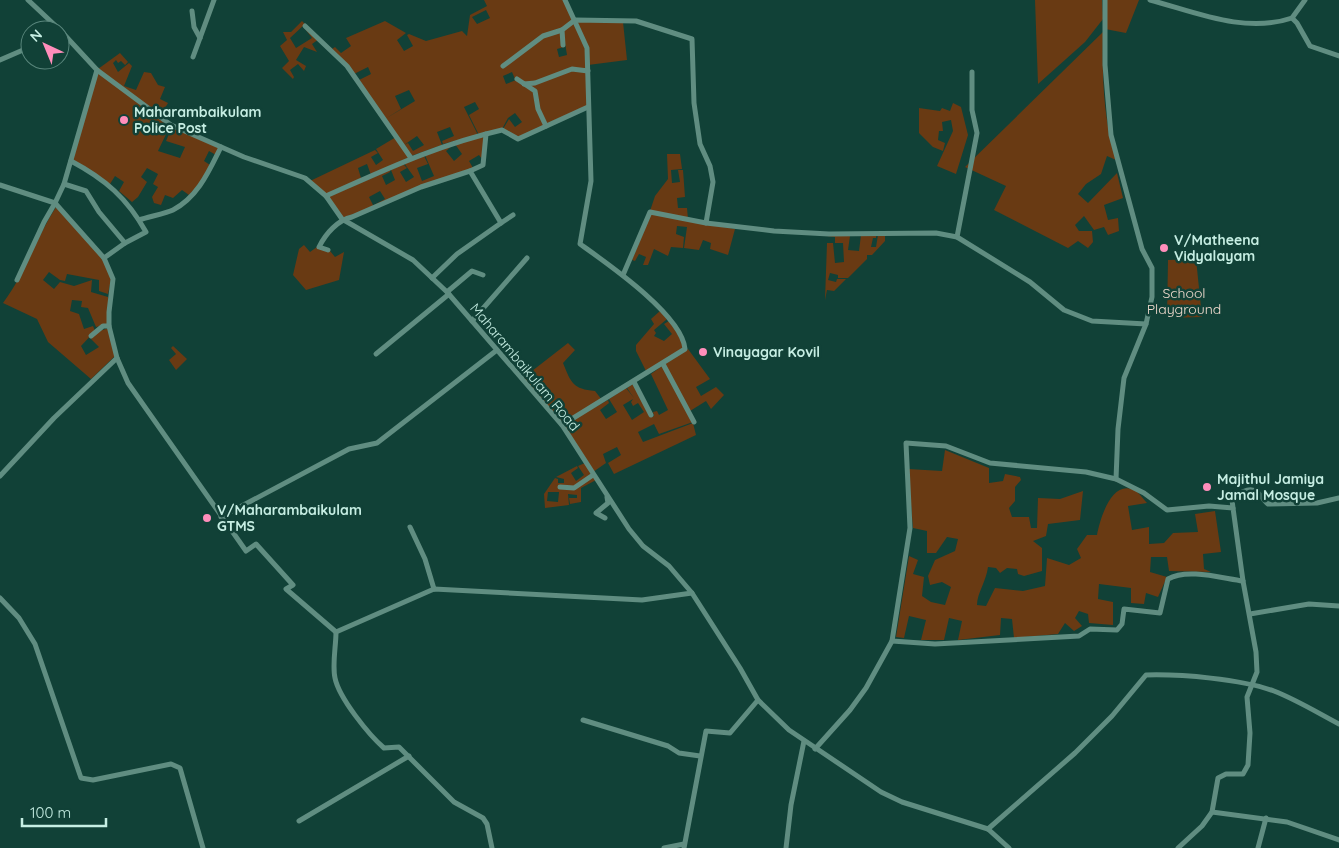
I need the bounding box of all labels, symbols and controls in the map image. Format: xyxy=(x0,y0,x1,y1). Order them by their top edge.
north arrow xyxy=(20,20,70,70)
text: N xyxy=(26,26,46,46)
place label: Maharambaikulam Police Post xyxy=(134,103,261,137)
marker: Maharambaikulam Police Post xyxy=(118,114,130,126)
place label: V/Matheena Vidyalayam xyxy=(1174,231,1259,265)
marker: V/Matheena Vidyalayam xyxy=(1158,242,1170,254)
park label: School Playground xyxy=(1147,284,1221,318)
street label: Maharambaikulam Road xyxy=(466,299,584,435)
place label: Vinayagar Kovil xyxy=(713,343,820,361)
marker: Vinayagar Kovil xyxy=(697,346,709,358)
place label: Majithul Jamiya Jamal Mosque xyxy=(1217,470,1324,504)
marker: Majithul Jamiya Jamal Mosque xyxy=(1201,481,1213,493)
place label: V/Maharambaikulam GTMS xyxy=(217,501,362,535)
marker: V/Maharambaikulam GTMS xyxy=(201,512,213,524)
scale bar xyxy=(22,796,106,828)
text: 100 m xyxy=(30,803,71,822)

